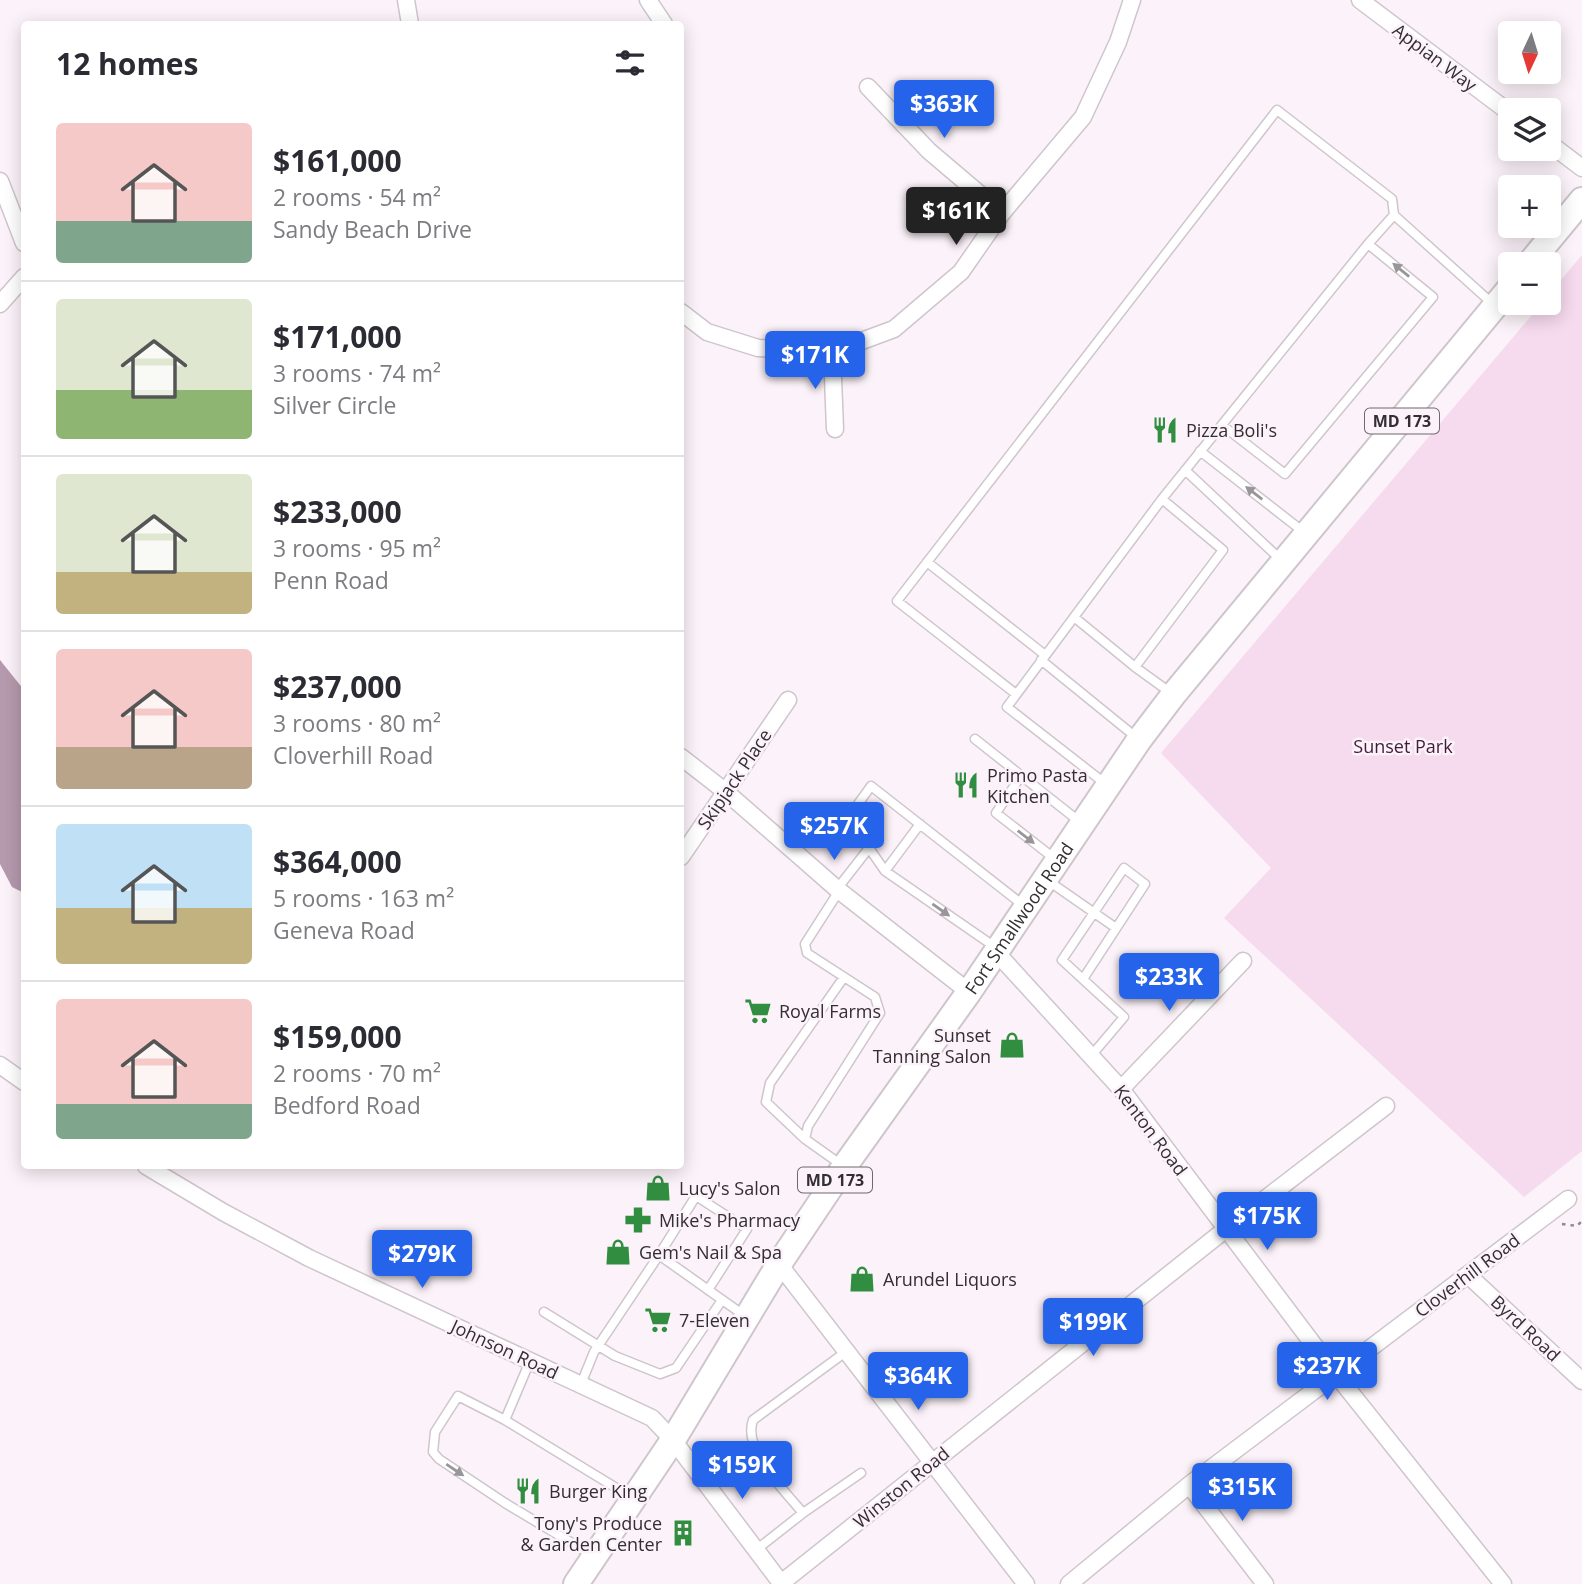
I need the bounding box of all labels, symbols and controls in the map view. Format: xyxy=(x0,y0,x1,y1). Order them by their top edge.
street label: Appian Way xyxy=(1388,18,1483,97)
north arrow xyxy=(1498,21,1561,84)
map controls xyxy=(1498,21,1561,315)
text: 12 homes xyxy=(56,43,199,84)
icon: filters xyxy=(611,44,649,82)
pin: $363K xyxy=(895,80,993,140)
text: $363K xyxy=(910,87,978,119)
button: layers xyxy=(1498,98,1561,161)
text: $161,000 xyxy=(273,140,402,181)
icon: home xyxy=(112,151,196,235)
button: + xyxy=(1498,175,1561,238)
text: 2 rooms · 54 m² xyxy=(273,181,441,213)
pin: $161K xyxy=(907,188,1005,247)
text: $161K xyxy=(922,194,990,226)
text: Sandy Beach Drive xyxy=(273,213,472,245)
button: − xyxy=(1498,252,1561,315)
one-way arrow xyxy=(1392,263,1410,278)
text: $171,000 xyxy=(273,316,402,357)
icon: home xyxy=(112,327,196,411)
pin: $171K xyxy=(766,332,864,391)
text: $171K xyxy=(781,338,849,370)
text: 3 rooms · 74 m² xyxy=(273,357,441,389)
text: Silver Circle xyxy=(273,389,396,421)
road number: MD 173 xyxy=(1365,408,1439,434)
restaurant icon: Pizza Boli's xyxy=(1150,415,1180,445)
place label: Pizza Boli's xyxy=(1186,418,1277,442)
one-way arrow xyxy=(1245,487,1263,501)
text: $233,000 xyxy=(273,491,402,532)
icon: home xyxy=(112,502,196,586)
text: 3 rooms · 95 m² xyxy=(273,532,441,564)
text: Penn Road xyxy=(273,564,389,596)
text: $237,000 xyxy=(273,666,402,707)
icon: home xyxy=(112,677,196,761)
text: 3 rooms · 80 m² xyxy=(273,707,441,739)
street label: Skipjack Place xyxy=(692,724,776,834)
park label: Sunset Park xyxy=(1353,734,1453,758)
text: Cloverhill Road xyxy=(273,739,433,771)
place label: Primo Pasta Kitchen xyxy=(987,763,1088,808)
restaurant icon: Primo Pasta Kitchen xyxy=(951,770,981,800)
pin: $257K xyxy=(785,802,883,862)
text: $257K xyxy=(800,809,868,841)
one-way arrow xyxy=(1017,829,1035,844)
street label: Fort Smallwood Road xyxy=(959,837,1079,999)
text: $364,000 xyxy=(273,841,402,882)
icon: home xyxy=(112,852,196,936)
text: 5 rooms · 163 m² xyxy=(273,882,454,914)
one-way arrow xyxy=(932,903,950,917)
text: Geneva Road xyxy=(273,914,415,946)
pin: $233K xyxy=(1120,954,1218,1013)
text: $233K xyxy=(1135,960,1203,992)
supermarket icon: Royal Farms xyxy=(743,996,773,1026)
place label: Royal Farms xyxy=(779,999,881,1023)
text: $159,000 xyxy=(273,1016,402,1057)
place label: Sunset Tanning Salon xyxy=(873,1023,991,1068)
icon: home xyxy=(112,1027,196,1111)
shop icon: Sunset Tanning Salon xyxy=(997,1030,1027,1060)
text: 2 rooms · 70 m² xyxy=(273,1057,441,1089)
street label: Kenton Road xyxy=(1109,1080,1193,1180)
text: Bedford Road xyxy=(273,1089,421,1121)
road number: MD 173 xyxy=(798,1168,872,1192)
shop icon: Lucy's Salon xyxy=(643,1173,673,1203)
place label: Lucy's Salon xyxy=(679,1176,781,1200)
pin: $175K xyxy=(1218,1192,1316,1252)
text: $175K xyxy=(1233,1199,1301,1231)
pharmacy icon: Mike's Pharmacy xyxy=(623,1205,653,1235)
place label: Mike's Pharmacy xyxy=(659,1208,801,1232)
street label: Cloverhill Road xyxy=(1410,1228,1524,1322)
pin: $279K xyxy=(373,1230,471,1290)
text: $279K xyxy=(388,1237,456,1269)
shop icon: Gem's Nail & Spa xyxy=(603,1237,633,1267)
place label: Gem's Nail & Spa xyxy=(639,1240,782,1264)
shop icon: Arundel Liquors xyxy=(847,1264,877,1294)
place label: Arundel Liquors xyxy=(883,1267,1017,1291)
street label: Byrd Road xyxy=(1486,1290,1566,1366)
pin: $199K xyxy=(1044,1298,1142,1358)
supermarket icon: 7-Eleven xyxy=(643,1305,673,1335)
text: $199K xyxy=(1059,1305,1127,1337)
place label: 7-Eleven xyxy=(679,1308,750,1332)
street label: Johnson Road xyxy=(446,1313,563,1384)
pin: $237K xyxy=(1278,1342,1376,1402)
text: $237K xyxy=(1293,1349,1361,1381)
pin: $364K xyxy=(869,1352,967,1412)
text: $364K xyxy=(884,1359,952,1391)
street label: Winston Road xyxy=(848,1441,954,1533)
pin: $159K xyxy=(693,1442,791,1501)
text: $159K xyxy=(708,1448,776,1480)
one-way arrow xyxy=(446,1464,465,1477)
pin: $315K xyxy=(1193,1464,1291,1523)
text: $315K xyxy=(1208,1470,1276,1502)
restaurant icon: Burger King xyxy=(513,1476,543,1506)
place label: Burger King xyxy=(549,1479,648,1503)
place label: Tony's Produce & Garden Center xyxy=(521,1511,663,1556)
building icon: Tony's Produce & Garden Center xyxy=(668,1518,698,1548)

